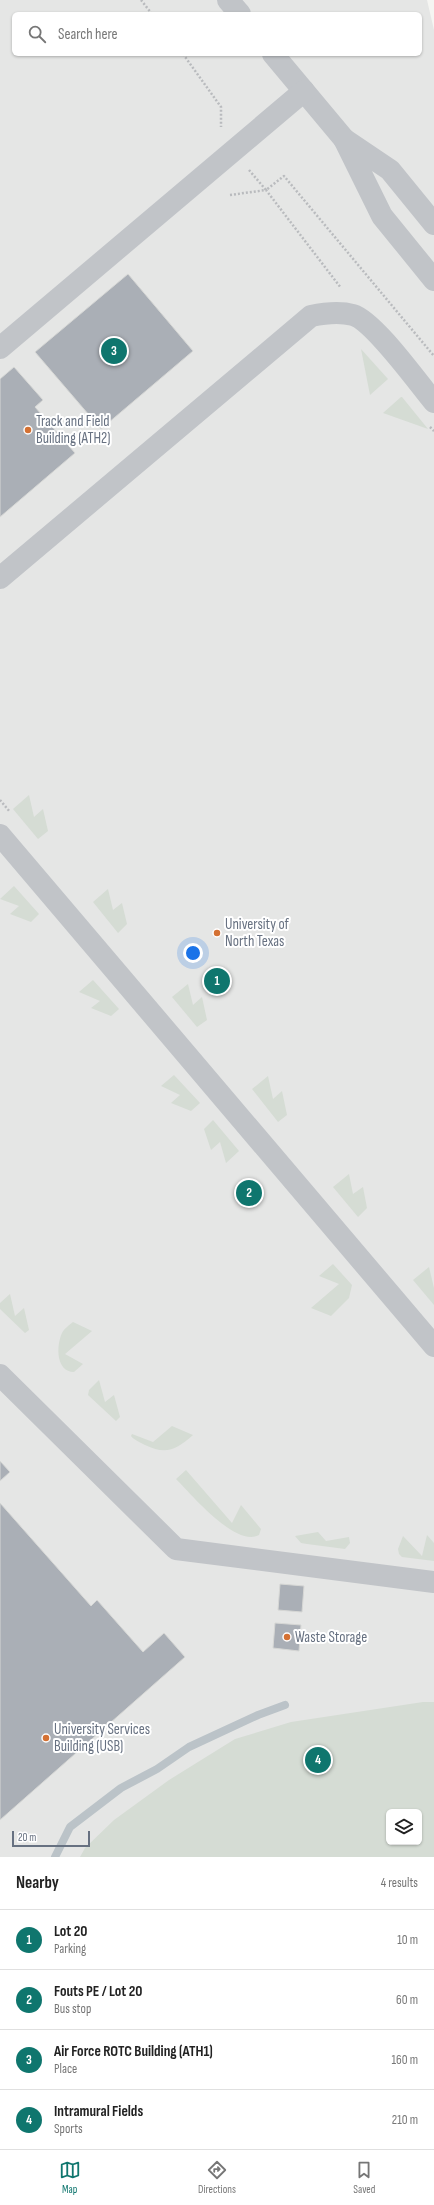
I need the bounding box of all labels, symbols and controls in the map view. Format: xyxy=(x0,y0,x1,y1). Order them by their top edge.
search box xyxy=(12,12,422,56)
icon: search xyxy=(26,23,48,45)
text: Search here xyxy=(58,25,118,44)
pin: 3 xyxy=(101,336,127,366)
place label: Track and Field Building (ATH2) xyxy=(36,412,111,448)
marker: Track and Field Building (ATH2) xyxy=(23,425,33,435)
place label: University of North Texas xyxy=(225,915,290,951)
marker: University of North Texas xyxy=(212,928,222,938)
your location xyxy=(183,943,203,963)
pin: 1 xyxy=(204,966,230,996)
pin: 2 xyxy=(236,1178,262,1208)
place label: Waste Storage xyxy=(295,1628,367,1647)
marker: Waste Storage xyxy=(282,1632,292,1642)
place label: University Services Building (USB) xyxy=(54,1720,150,1756)
marker: University Services Building (USB) xyxy=(41,1733,51,1743)
pin: 4 xyxy=(305,1745,331,1775)
map controls xyxy=(386,1809,422,1845)
button: layers xyxy=(386,1809,422,1845)
scale bar xyxy=(12,1829,90,1848)
text: 20 m xyxy=(18,1831,36,1844)
text: Nearby xyxy=(16,1873,59,1893)
text: 4 results xyxy=(381,1875,418,1891)
text: Lot 20 xyxy=(54,1922,87,1941)
text: 1 xyxy=(26,1932,32,1948)
text: 10 m xyxy=(397,1932,418,1948)
text: Parking xyxy=(54,1941,86,1957)
text: Fouts PE / Lot 20 xyxy=(54,1982,142,2001)
text: 2 xyxy=(26,1992,32,2008)
text: 60 m xyxy=(396,1992,418,2008)
text: Bus stop xyxy=(54,2001,91,2017)
text: Air Force ROTC Building (ATH1) xyxy=(54,2042,213,2061)
text: 3 xyxy=(26,2052,32,2068)
text: 160 m xyxy=(392,2052,418,2068)
text: Place xyxy=(54,2061,77,2077)
text: Intramural Fields xyxy=(54,2102,143,2121)
text: 4 xyxy=(26,2112,32,2128)
text: 210 m xyxy=(392,2112,418,2128)
text: Sports xyxy=(54,2121,83,2137)
tab: Map xyxy=(59,2159,81,2196)
tab: Directions xyxy=(198,2159,236,2196)
tab: Saved xyxy=(353,2159,375,2196)

